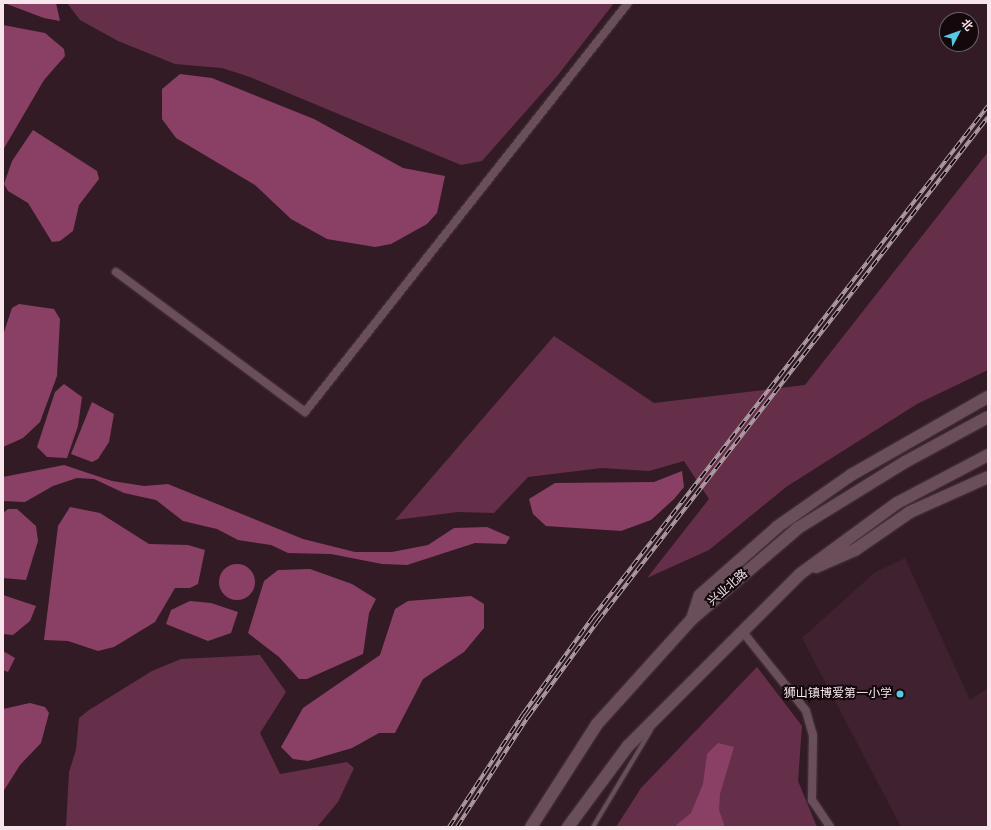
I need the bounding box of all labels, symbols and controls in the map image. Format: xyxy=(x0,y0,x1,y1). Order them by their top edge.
north arrow xyxy=(939,12,979,52)
text: 北 xyxy=(959,17,975,33)
street label: 兴业北路 xyxy=(705,567,751,609)
place label: 狮山镇博爱第一小学 xyxy=(784,687,892,701)
marker: 狮山镇博爱第一小学 xyxy=(895,689,905,699)

